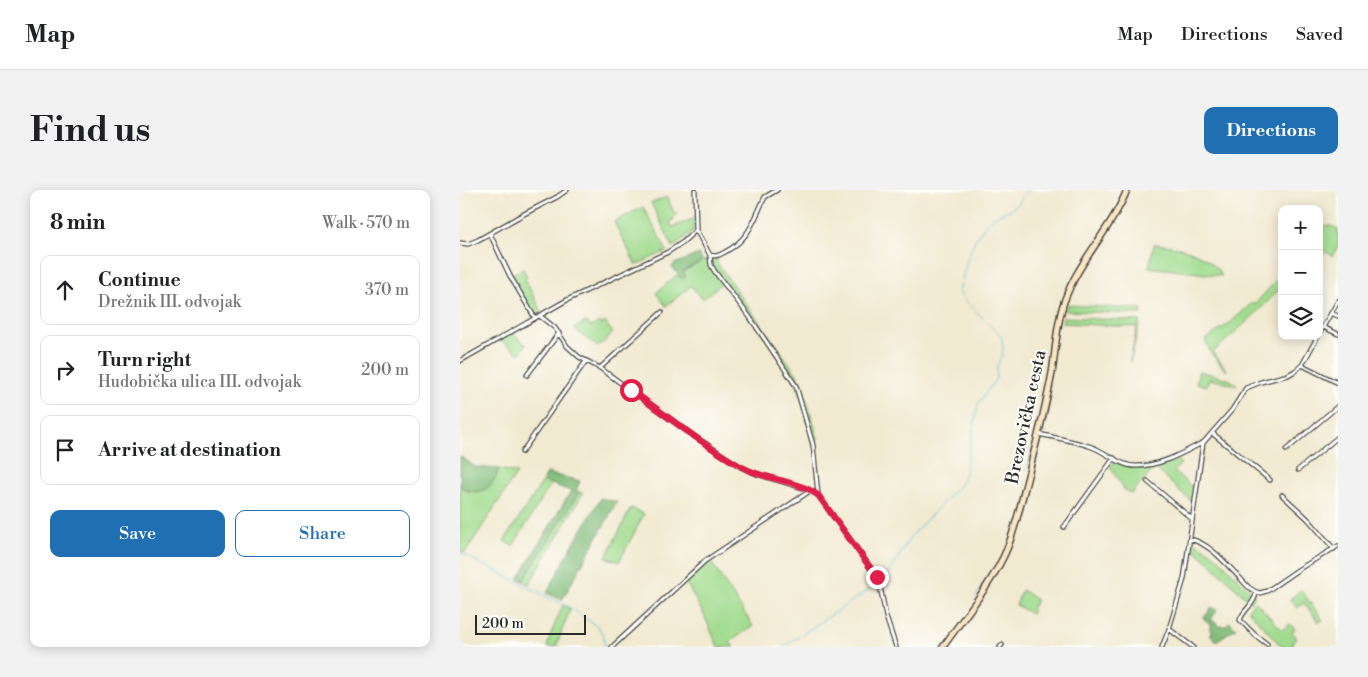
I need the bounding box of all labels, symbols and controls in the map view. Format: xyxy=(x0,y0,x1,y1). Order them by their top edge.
text: Map xyxy=(25,20,75,50)
text: Map xyxy=(1117,23,1153,46)
text: Directions xyxy=(1181,23,1268,46)
text: Saved xyxy=(1296,23,1343,46)
button: Directions xyxy=(1204,107,1338,154)
text: Find us xyxy=(30,109,150,152)
map controls xyxy=(1278,205,1323,340)
button: + xyxy=(1278,205,1323,250)
text: 8 min xyxy=(50,210,105,236)
text: Walk · 570 m xyxy=(322,213,410,233)
button: − xyxy=(1278,250,1323,295)
text: Continue xyxy=(98,268,181,292)
icon: ahead xyxy=(51,276,79,304)
text: 370 m xyxy=(365,280,409,300)
text: Drežnik III. odvojak xyxy=(98,292,241,312)
button: layers xyxy=(1278,295,1323,340)
street label: Brezovička cesta xyxy=(1000,347,1052,487)
text: Turn right xyxy=(98,348,191,372)
icon: right xyxy=(51,356,79,384)
text: 200 m xyxy=(361,360,409,380)
text: Hudobička ulica III. odvojak xyxy=(98,372,301,392)
route start xyxy=(620,379,643,402)
icon: arrive xyxy=(51,436,79,464)
text: Arrive at destination xyxy=(98,438,281,462)
button: Save xyxy=(50,510,225,557)
button: Share xyxy=(235,510,410,557)
route end xyxy=(866,566,889,589)
scale bar xyxy=(475,612,586,635)
text: 200 m xyxy=(482,615,524,633)

